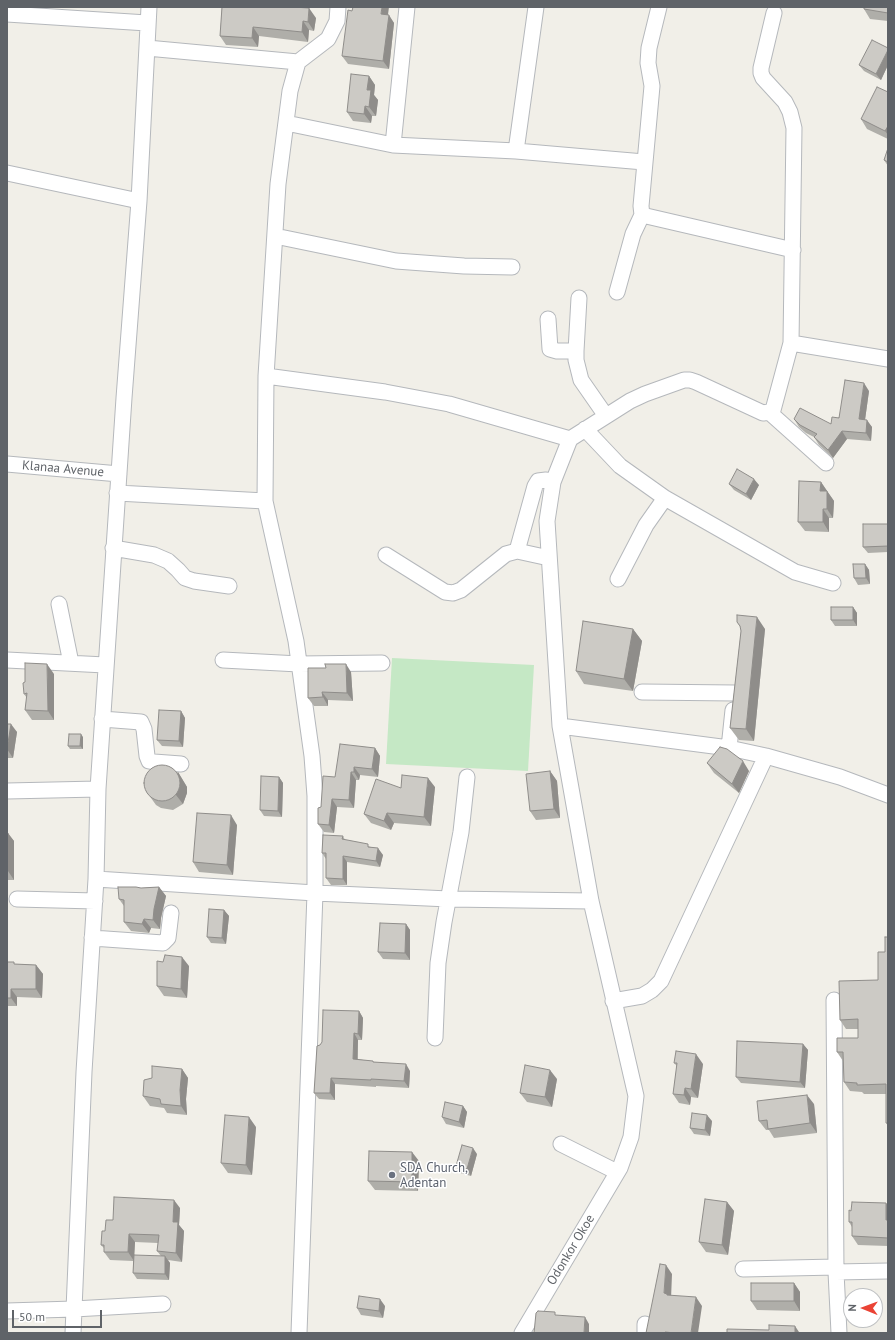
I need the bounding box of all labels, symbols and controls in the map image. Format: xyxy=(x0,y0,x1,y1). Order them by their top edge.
street label: Klanaa Avenue xyxy=(21,458,105,480)
place label: SDA Church, Adentan xyxy=(400,1160,468,1191)
marker: SDA Church, Adentan xyxy=(387,1170,397,1180)
street label: Odonkor Okoe xyxy=(544,1212,598,1288)
north arrow xyxy=(843,1288,883,1328)
scale bar xyxy=(14,1302,104,1328)
text: N xyxy=(845,1304,859,1312)
text: 50 m xyxy=(19,1309,45,1324)

